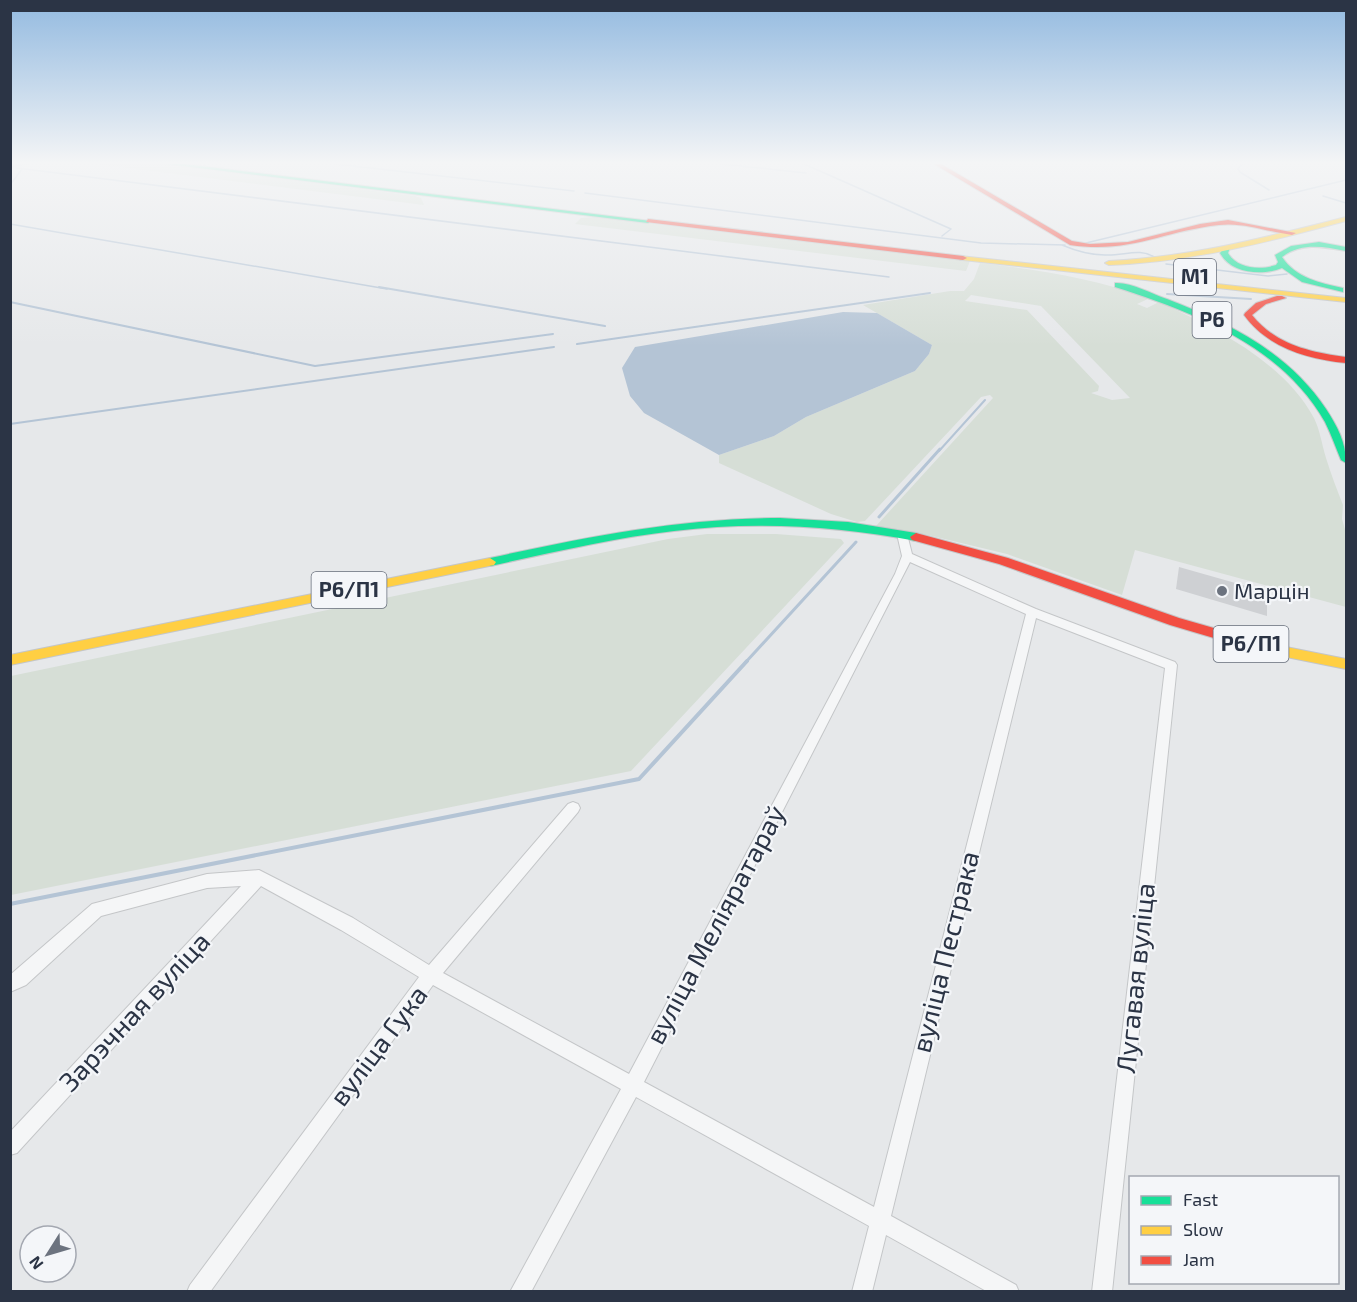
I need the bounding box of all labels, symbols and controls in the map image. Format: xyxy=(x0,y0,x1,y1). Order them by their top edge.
road number: М1 xyxy=(1174,259,1216,295)
road number: Р6 xyxy=(1192,302,1232,338)
road number: Р6/П1 xyxy=(312,572,386,608)
place label: Марцін xyxy=(1234,577,1310,603)
marker: Марцін xyxy=(1215,584,1229,598)
road number: Р6/П1 xyxy=(1214,626,1288,662)
street label: вуліца Меліяратараў xyxy=(638,799,792,1049)
street label: вуліца Пестрака xyxy=(904,848,986,1056)
street label: Лугавая вуліца xyxy=(1108,881,1161,1075)
street label: Зарэчная вуліца xyxy=(52,924,216,1098)
street label: вуліца Гука xyxy=(322,978,434,1112)
legend xyxy=(1129,1176,1339,1284)
text: Fast xyxy=(1183,1188,1218,1210)
text: Slow xyxy=(1183,1218,1224,1240)
north arrow xyxy=(18,1224,78,1284)
text: Jam xyxy=(1183,1248,1215,1270)
text: N xyxy=(25,1253,47,1274)

